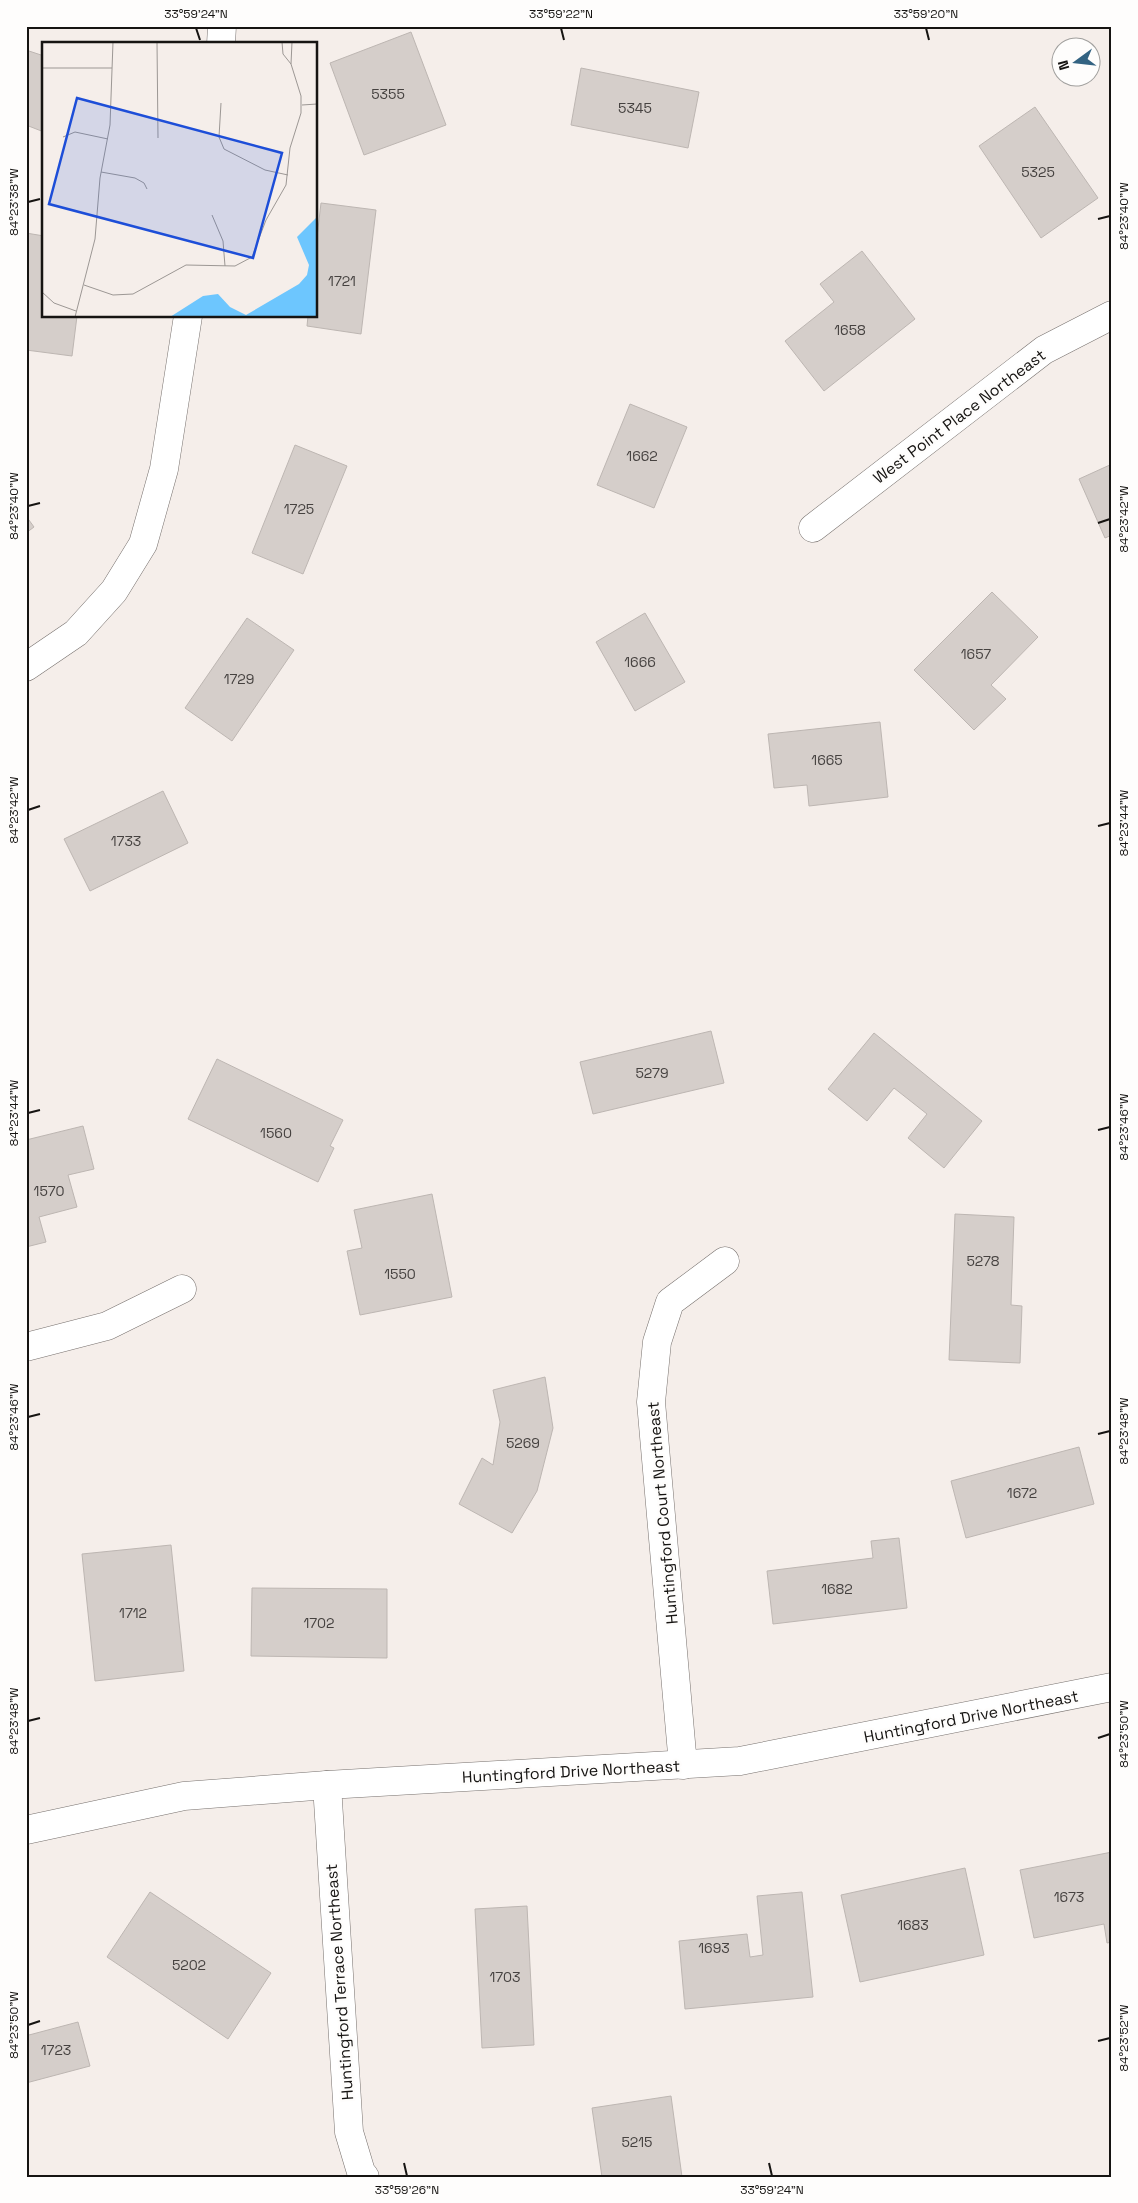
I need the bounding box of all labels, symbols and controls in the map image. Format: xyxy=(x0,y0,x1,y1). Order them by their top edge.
text: 33°59'24"N xyxy=(164,6,228,22)
text: 33°59'22"N xyxy=(529,6,593,22)
text: 33°59'20"N xyxy=(894,6,958,22)
north arrow xyxy=(1050,38,1100,88)
inset map xyxy=(42,42,318,318)
text: N xyxy=(1054,58,1073,72)
house number: 5355 xyxy=(371,85,405,103)
house number: 5345 xyxy=(618,99,652,117)
house number: 5325 xyxy=(1021,163,1055,181)
text: 84°23'38"W xyxy=(6,168,22,236)
text: 84°23'40"W xyxy=(1116,182,1132,250)
house number: 1721 xyxy=(328,272,356,290)
house number: 1658 xyxy=(834,321,866,339)
street label: West Point Place Northeast xyxy=(869,345,1050,488)
house number: 1662 xyxy=(626,447,658,465)
text: 84°23'40"W xyxy=(6,472,22,540)
text: 84°23'42"W xyxy=(1116,485,1132,552)
house number: 1725 xyxy=(284,500,314,518)
house number: 1657 xyxy=(961,645,991,663)
house number: 1666 xyxy=(624,653,656,671)
house number: 1729 xyxy=(224,670,254,688)
house number: 1665 xyxy=(811,751,843,769)
text: 84°23'42"W xyxy=(6,776,22,843)
text: 84°23'44"W xyxy=(1116,789,1132,856)
house number: 1733 xyxy=(111,832,141,850)
house number: 5279 xyxy=(635,1064,669,1082)
text: 84°23'44"W xyxy=(6,1079,22,1146)
text: 84°23'46"W xyxy=(1116,1093,1132,1160)
house number: 1560 xyxy=(260,1124,292,1142)
house number: 1570 xyxy=(34,1182,64,1200)
house number: 5278 xyxy=(966,1252,1000,1270)
house number: 1550 xyxy=(384,1265,416,1283)
text: 84°23'46"W xyxy=(6,1383,22,1450)
text: 84°23'48"W xyxy=(1116,1397,1132,1465)
street label: Huntingford Court Northeast xyxy=(642,1401,683,1625)
house number: 5269 xyxy=(506,1434,540,1452)
house number: 1672 xyxy=(1007,1484,1037,1502)
house number: 1682 xyxy=(821,1580,853,1598)
house number: 1712 xyxy=(119,1604,147,1622)
house number: 1702 xyxy=(303,1614,335,1632)
street label: Huntingford Drive Northeast xyxy=(862,1685,1080,1748)
text: 84°23'48"W xyxy=(6,1687,22,1755)
text: 84°23'50"W xyxy=(1116,1700,1132,1768)
street label: Huntingford Drive Northeast xyxy=(461,1755,681,1788)
street label: Huntingford Terrace Northeast xyxy=(321,1863,358,2101)
house number: 1673 xyxy=(1054,1888,1084,1906)
house number: 1683 xyxy=(897,1916,929,1934)
house number: 1693 xyxy=(698,1939,730,1957)
house number: 5202 xyxy=(172,1956,206,1974)
house number: 1703 xyxy=(489,1968,521,1986)
text: 84°23'50"W xyxy=(6,1991,22,2059)
text: 84°23'52"W xyxy=(1116,2004,1132,2071)
house number: 1723 xyxy=(41,2041,71,2059)
house number: 5215 xyxy=(622,2133,652,2151)
text: 33°59'26"N xyxy=(375,2182,439,2198)
text: 33°59'24"N xyxy=(740,2182,804,2198)

